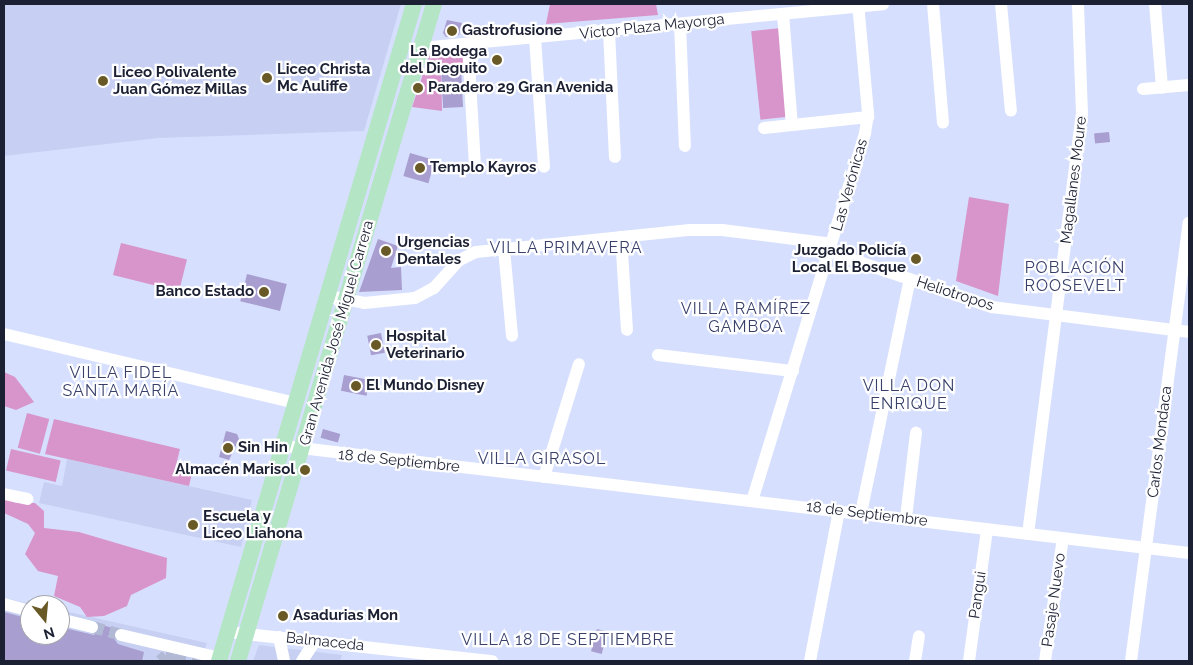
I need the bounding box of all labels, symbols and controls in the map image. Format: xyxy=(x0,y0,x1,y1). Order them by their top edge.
street label: Víctor Plaza Mayorga xyxy=(579,10,725,44)
place label: Gastrofusione xyxy=(462,22,563,40)
marker: Gastrofusione xyxy=(446,25,458,37)
place label: La Bodega del Dieguito xyxy=(399,42,487,77)
marker: La Bodega del Dieguito xyxy=(491,54,503,66)
place label: Liceo Christa Mc Auliffe xyxy=(277,60,370,95)
place label: Liceo Polivalente Juan Gómez Millas xyxy=(113,63,247,98)
marker: Liceo Christa Mc Auliffe xyxy=(261,72,273,84)
marker: Liceo Polivalente Juan Gómez Millas xyxy=(97,75,109,87)
place label: Paradero 29 Gran Avenida xyxy=(428,79,614,97)
marker: Paradero 29 Gran Avenida xyxy=(412,82,424,94)
street label: Magallanes Moure xyxy=(1057,115,1091,245)
street label: Las Verónicas xyxy=(828,137,872,233)
place label: Templo Kayros xyxy=(430,159,536,177)
marker: Templo Kayros xyxy=(414,162,426,174)
street label: Gran Avenida José Miguel Carrera xyxy=(296,218,378,448)
place label: Urgencias Dentales xyxy=(397,233,470,268)
district label: VILLA PRIMAVERA xyxy=(487,238,645,258)
place label: Juzgado Policía Local El Bosque xyxy=(791,241,906,276)
marker: Urgencias Dentales xyxy=(379,244,393,258)
marker: Juzgado Policía Local El Bosque xyxy=(910,253,922,265)
district label: POBLACIÓN ROOSEVELT xyxy=(1023,258,1127,296)
street label: Heliotropos xyxy=(914,273,996,315)
place label: Banco Estado xyxy=(156,283,254,301)
marker: Banco Estado xyxy=(258,286,270,298)
district label: VILLA RAMÍREZ GAMBOA xyxy=(679,299,813,337)
place label: Hospital Veterinario xyxy=(386,327,465,362)
marker: Hospital Veterinario xyxy=(370,339,382,351)
district label: VILLA FIDEL SANTA MARÍA xyxy=(61,363,181,401)
district label: VILLA DON ENRIQUE xyxy=(861,376,957,414)
place label: El Mundo Disney xyxy=(366,377,485,395)
marker: El Mundo Disney xyxy=(350,380,362,392)
street label: Carlos Mondaca xyxy=(1144,385,1176,499)
place label: Sin Hin xyxy=(238,439,288,457)
marker: Sin Hin xyxy=(222,442,234,454)
street label: 18 de Septiembre xyxy=(337,446,461,476)
district label: VILLA GIRASOL xyxy=(476,449,608,469)
place label: Almacén Marisol xyxy=(175,461,295,479)
marker: Almacén Marisol xyxy=(299,464,311,476)
street label: 18 de Septiembre xyxy=(805,498,929,530)
place label: Escuela y Liceo Liahona xyxy=(203,507,303,542)
marker: Escuela y Liceo Liahona xyxy=(187,519,199,531)
street label: Pasaje Nuevo xyxy=(1039,552,1069,648)
street label: Pangui xyxy=(966,570,990,620)
north arrow xyxy=(20,595,70,645)
place label: Asadurias Mon xyxy=(293,607,398,625)
marker: Asadurias Mon xyxy=(277,610,289,622)
text: N xyxy=(42,624,57,643)
street label: Balmaceda xyxy=(285,629,365,655)
district label: VILLA 18 DE SEPTIEMBRE xyxy=(458,630,678,650)

